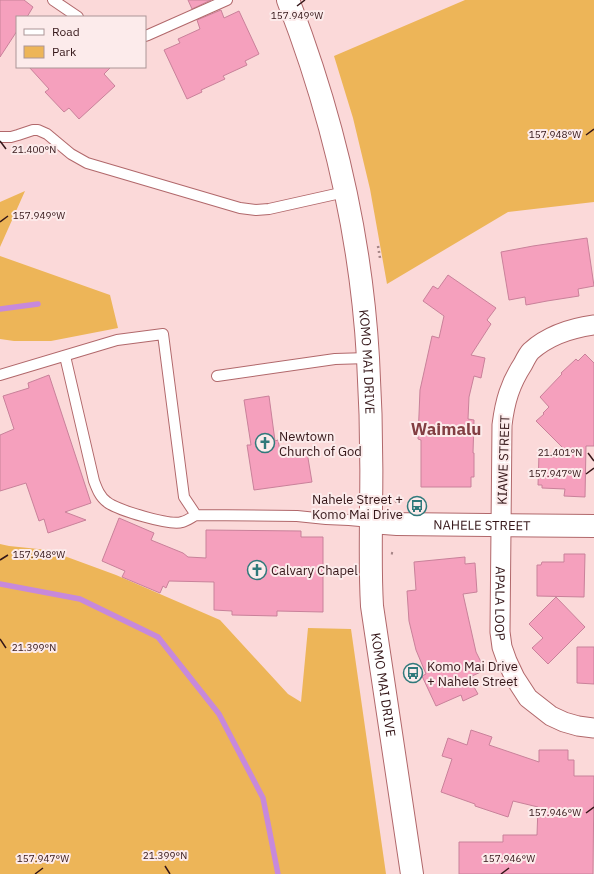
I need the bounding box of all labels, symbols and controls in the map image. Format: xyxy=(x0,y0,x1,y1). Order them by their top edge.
text: 157.949°W xyxy=(271,9,323,22)
legend xyxy=(16,16,146,68)
text: Road xyxy=(52,24,80,39)
text: Park xyxy=(52,44,77,59)
text: 157.948°W xyxy=(529,128,581,141)
text: 21.400°N xyxy=(12,143,56,156)
text: 157.949°W xyxy=(13,209,65,222)
street label: KOMO MAI DRIVE xyxy=(355,309,379,415)
street label: KIAWE STREET xyxy=(493,414,514,505)
district label: Waimalu xyxy=(411,418,481,440)
place label: Newtown Church of God xyxy=(279,428,362,460)
church icon: Newtown Church of God xyxy=(254,432,276,454)
text: 21.401°N xyxy=(538,446,582,459)
text: 157.947°W xyxy=(529,467,581,480)
place label: Nahele Street + Komo Mai Drive xyxy=(312,491,403,523)
bus stop icon: Nahele Street + Komo Mai Drive xyxy=(406,495,428,517)
street label: NAHELE STREET xyxy=(433,516,531,534)
text: 157.948°W xyxy=(13,548,65,561)
church icon: Calvary Chapel xyxy=(246,559,268,581)
place label: Calvary Chapel xyxy=(271,562,358,579)
street label: APALA LOOP xyxy=(491,566,509,642)
street label: KOMO MAI DRIVE xyxy=(367,632,399,738)
text: 21.399°N xyxy=(12,641,56,654)
place label: Komo Mai Drive + Nahele Street xyxy=(427,658,518,690)
bus stop icon: Komo Mai Drive + Nahele Street xyxy=(402,662,424,684)
text: 157.946°W xyxy=(529,806,581,819)
text: 21.399°N xyxy=(143,849,187,862)
text: 157.947°W xyxy=(17,852,69,865)
text: 157.946°W xyxy=(483,852,535,865)

